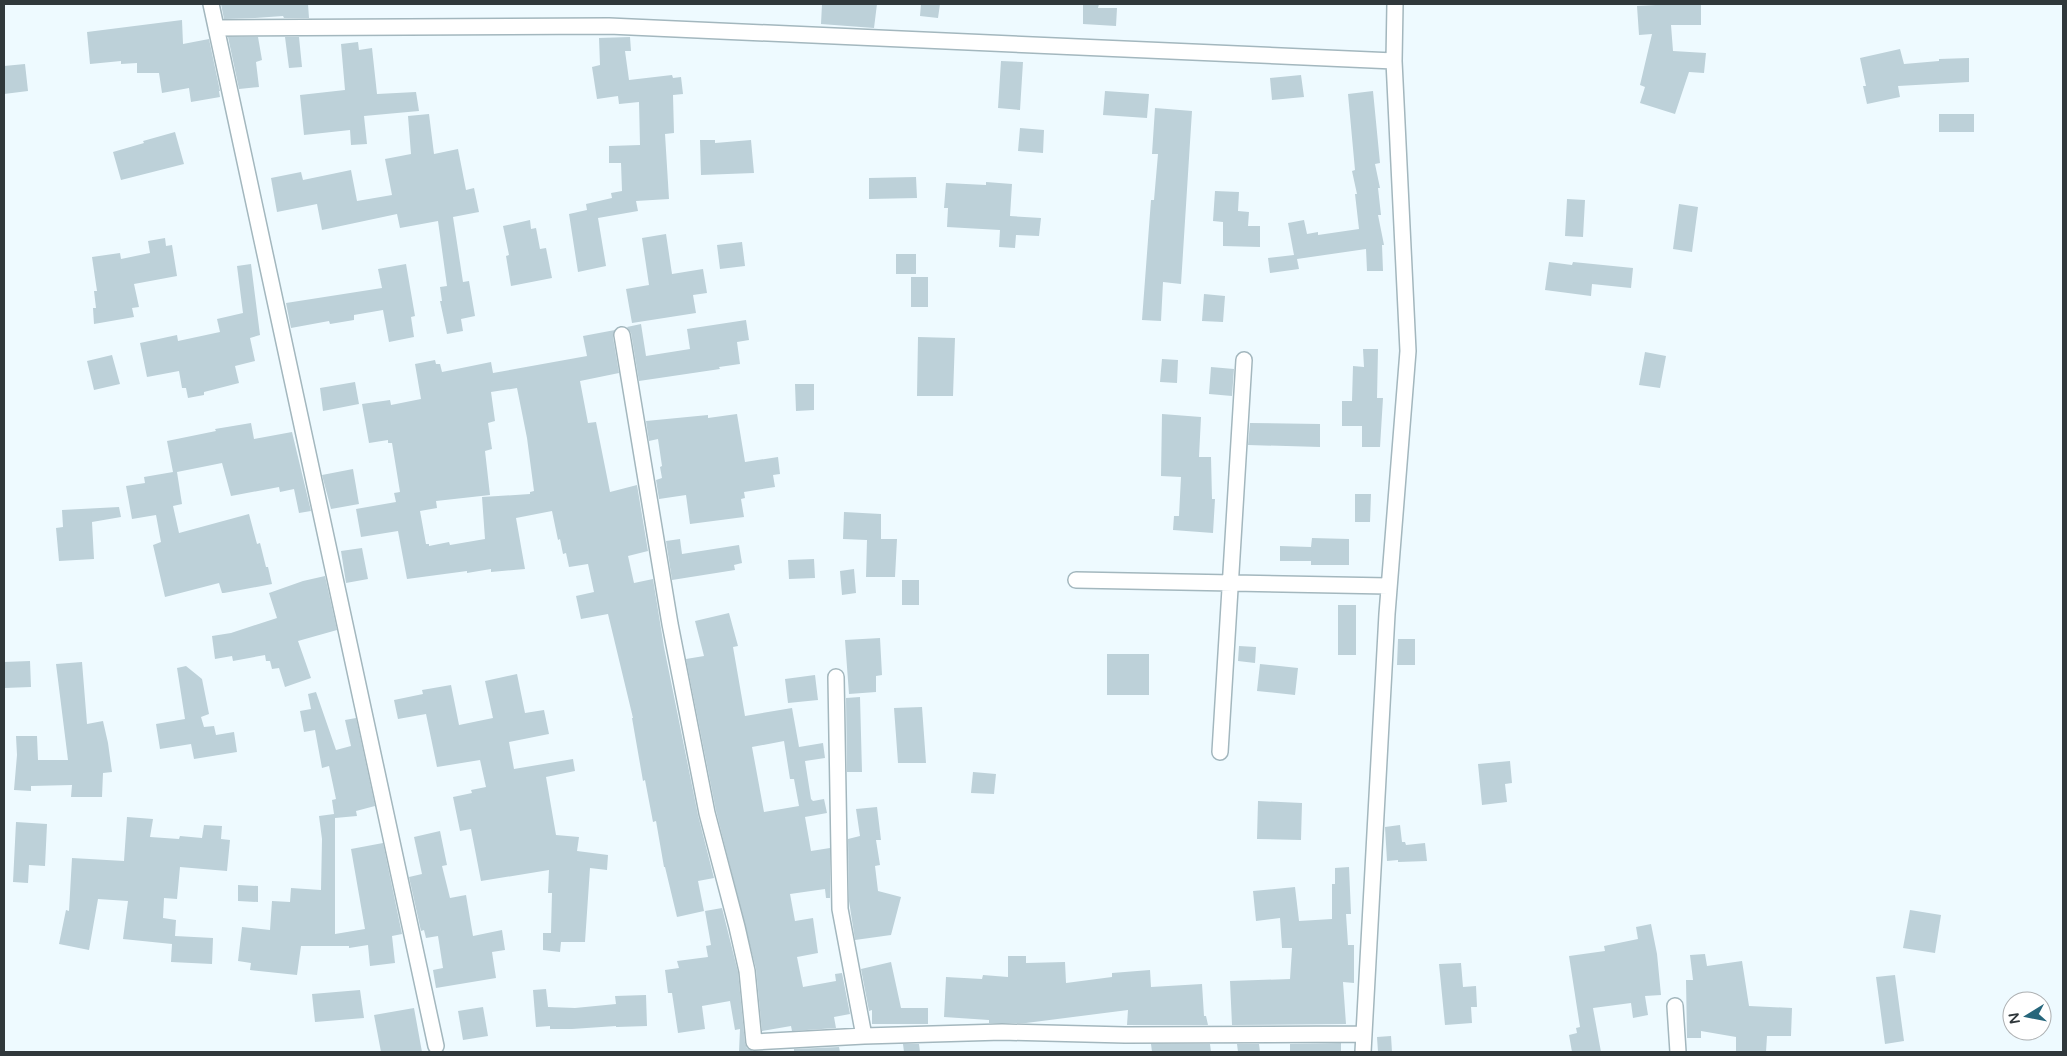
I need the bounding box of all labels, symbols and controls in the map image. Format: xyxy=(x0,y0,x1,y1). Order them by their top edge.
north arrow xyxy=(2002,991,2052,1041)
text: N xyxy=(2005,1011,2024,1025)

